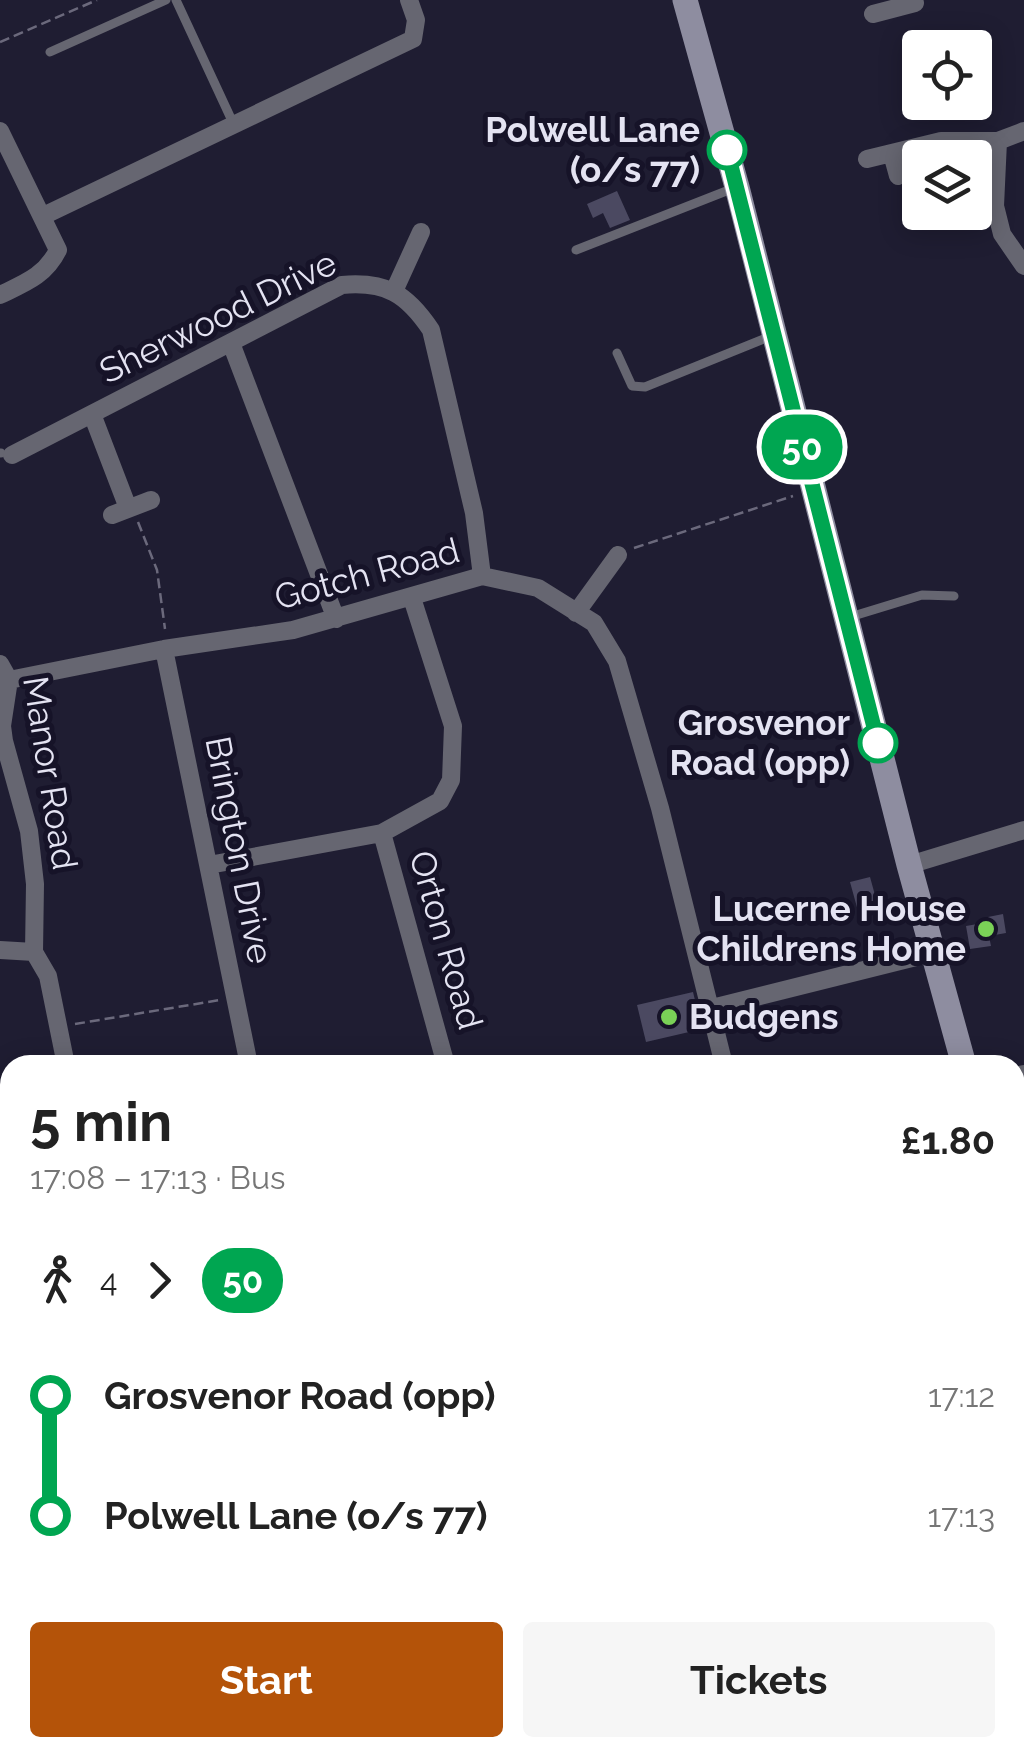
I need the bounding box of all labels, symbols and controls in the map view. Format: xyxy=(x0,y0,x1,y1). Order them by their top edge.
map controls xyxy=(902,30,992,230)
button: locate xyxy=(902,30,992,120)
place label: Polwell Lane (o/s 77) xyxy=(485,109,700,190)
marker: Polwell Lane (o/s 77) xyxy=(708,131,746,169)
button: layers xyxy=(902,140,992,230)
street label: Sherwood Drive xyxy=(93,242,343,392)
line badge: 50 xyxy=(757,414,847,480)
text: 50 xyxy=(782,427,822,468)
street label: Gotch Road xyxy=(270,529,464,618)
street label: Manor Road xyxy=(15,673,86,873)
place label: Grosvenor Road (opp) xyxy=(669,702,850,783)
marker: Grosvenor Road (opp) xyxy=(859,724,897,762)
street label: Brington Drive xyxy=(197,733,282,967)
street label: Orton Road xyxy=(401,846,492,1034)
place label: Lucerne House Childrens Home xyxy=(697,888,966,969)
marker: Lucerne House Childrens Home xyxy=(975,918,997,940)
place label: Budgens xyxy=(689,996,839,1037)
marker: Budgens xyxy=(658,1006,680,1028)
text: 5 min xyxy=(30,1089,172,1154)
text: £1.80 xyxy=(901,1118,995,1163)
text: 17:08 – 17:13 · Bus xyxy=(30,1159,285,1196)
icon: walk xyxy=(30,1253,85,1308)
icon: forward xyxy=(132,1253,187,1308)
text: 50 xyxy=(222,1260,263,1301)
text: 4 xyxy=(100,1262,117,1299)
text: Grosvenor Road (opp) xyxy=(104,1373,495,1418)
text: 17:12 xyxy=(928,1377,995,1414)
text: Polwell Lane (o/s 77) xyxy=(104,1493,487,1538)
text: 17:13 xyxy=(928,1497,995,1534)
button: Start xyxy=(30,1622,503,1737)
button: Tickets xyxy=(523,1622,995,1737)

